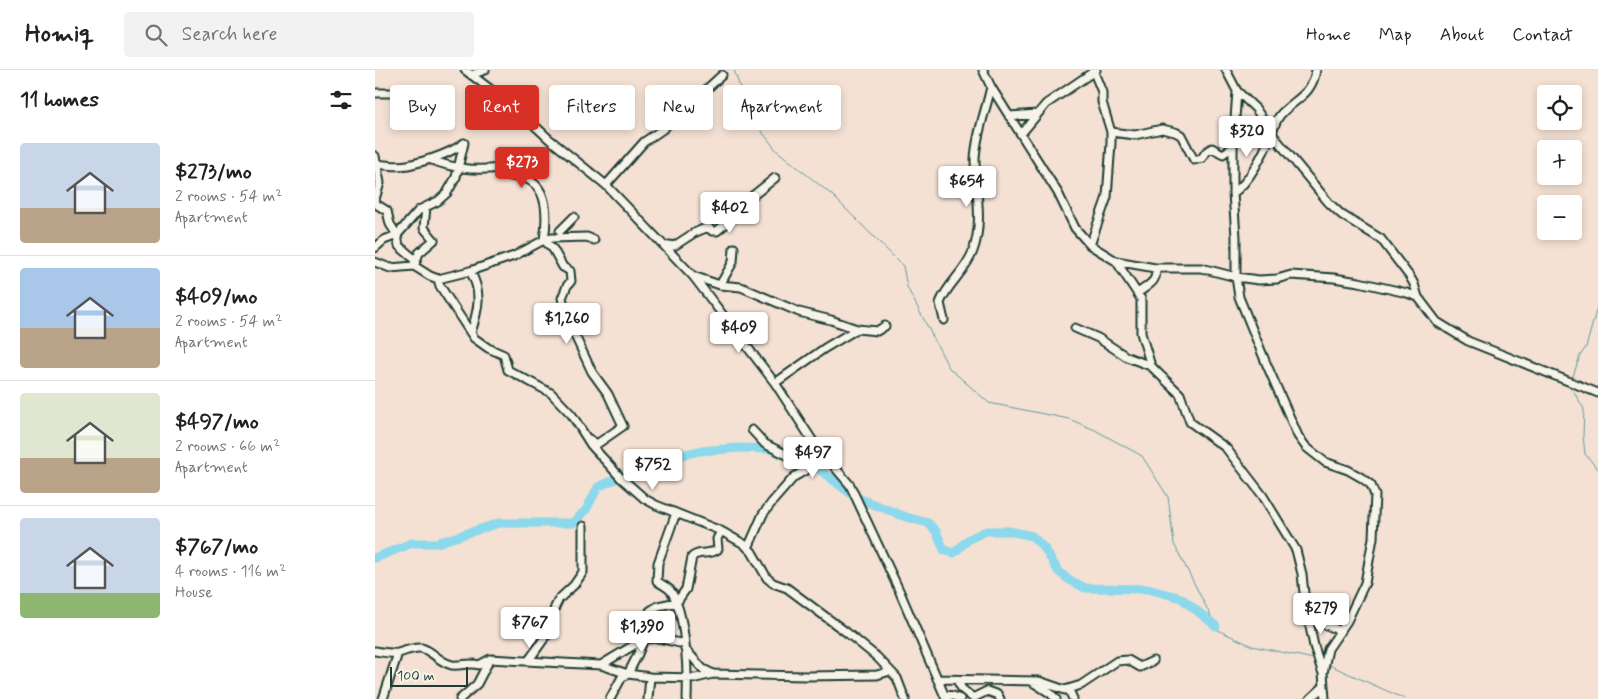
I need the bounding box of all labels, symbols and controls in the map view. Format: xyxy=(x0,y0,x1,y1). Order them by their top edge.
search box xyxy=(124,12,474,57)
text: Homiq xyxy=(25,19,94,50)
icon: search xyxy=(142,21,170,49)
text: Search here xyxy=(182,22,277,47)
text: Home xyxy=(1306,23,1351,47)
text: Map xyxy=(1379,23,1412,47)
text: About xyxy=(1440,23,1484,47)
text: Contact xyxy=(1512,23,1573,47)
chip: Buy xyxy=(390,85,455,130)
chip: Rent xyxy=(465,85,539,130)
chip: Filters xyxy=(549,85,635,130)
chip: New xyxy=(645,85,713,130)
chip: Apartment xyxy=(723,85,841,130)
map controls xyxy=(1537,85,1582,240)
button: locate xyxy=(1537,85,1582,130)
text: 11 homes xyxy=(20,86,99,114)
icon: filters xyxy=(327,86,355,114)
pin: $320 xyxy=(1217,116,1277,158)
text: $320 xyxy=(1230,121,1264,142)
button: + xyxy=(1537,140,1582,185)
pin: $273 xyxy=(492,146,552,189)
text: $273 xyxy=(506,152,538,173)
text: $273/mo xyxy=(175,158,252,186)
icon: home xyxy=(60,163,120,223)
pin: $654 xyxy=(937,166,997,208)
text: $654 xyxy=(949,171,985,192)
text: 2 rooms · 54 m² xyxy=(175,186,282,207)
pin: $402 xyxy=(700,191,760,234)
button: − xyxy=(1537,195,1582,240)
text: $402 xyxy=(711,197,749,218)
text: Apartment xyxy=(175,207,248,228)
text: $409/mo xyxy=(175,283,258,311)
icon: home xyxy=(60,288,120,348)
pin: $1,260 xyxy=(526,302,608,345)
text: $1,260 xyxy=(545,308,589,329)
text: 2 rooms · 54 m² xyxy=(175,311,282,332)
pin: $409 xyxy=(709,312,769,354)
text: $409 xyxy=(721,317,757,338)
text: Apartment xyxy=(175,332,248,353)
text: $497/mo xyxy=(175,408,259,436)
icon: home xyxy=(60,413,120,473)
text: 2 rooms · 66 m² xyxy=(175,436,280,457)
pin: $497 xyxy=(783,436,843,479)
text: $497 xyxy=(794,442,832,463)
pin: $752 xyxy=(623,448,683,491)
text: $752 xyxy=(634,454,672,475)
text: Apartment xyxy=(175,457,248,478)
text: $767/mo xyxy=(175,533,258,561)
icon: home xyxy=(60,538,120,598)
text: 4 rooms · 116 m² xyxy=(175,561,286,582)
text: House xyxy=(175,582,213,603)
pin: $279 xyxy=(1291,592,1351,635)
text: $279 xyxy=(1304,598,1338,619)
pin: $767 xyxy=(500,606,560,649)
pin: $1,390 xyxy=(601,610,683,653)
text: $767 xyxy=(512,612,548,633)
text: $1,390 xyxy=(620,616,664,637)
scale bar xyxy=(390,664,467,687)
text: 100 m xyxy=(397,667,435,685)

